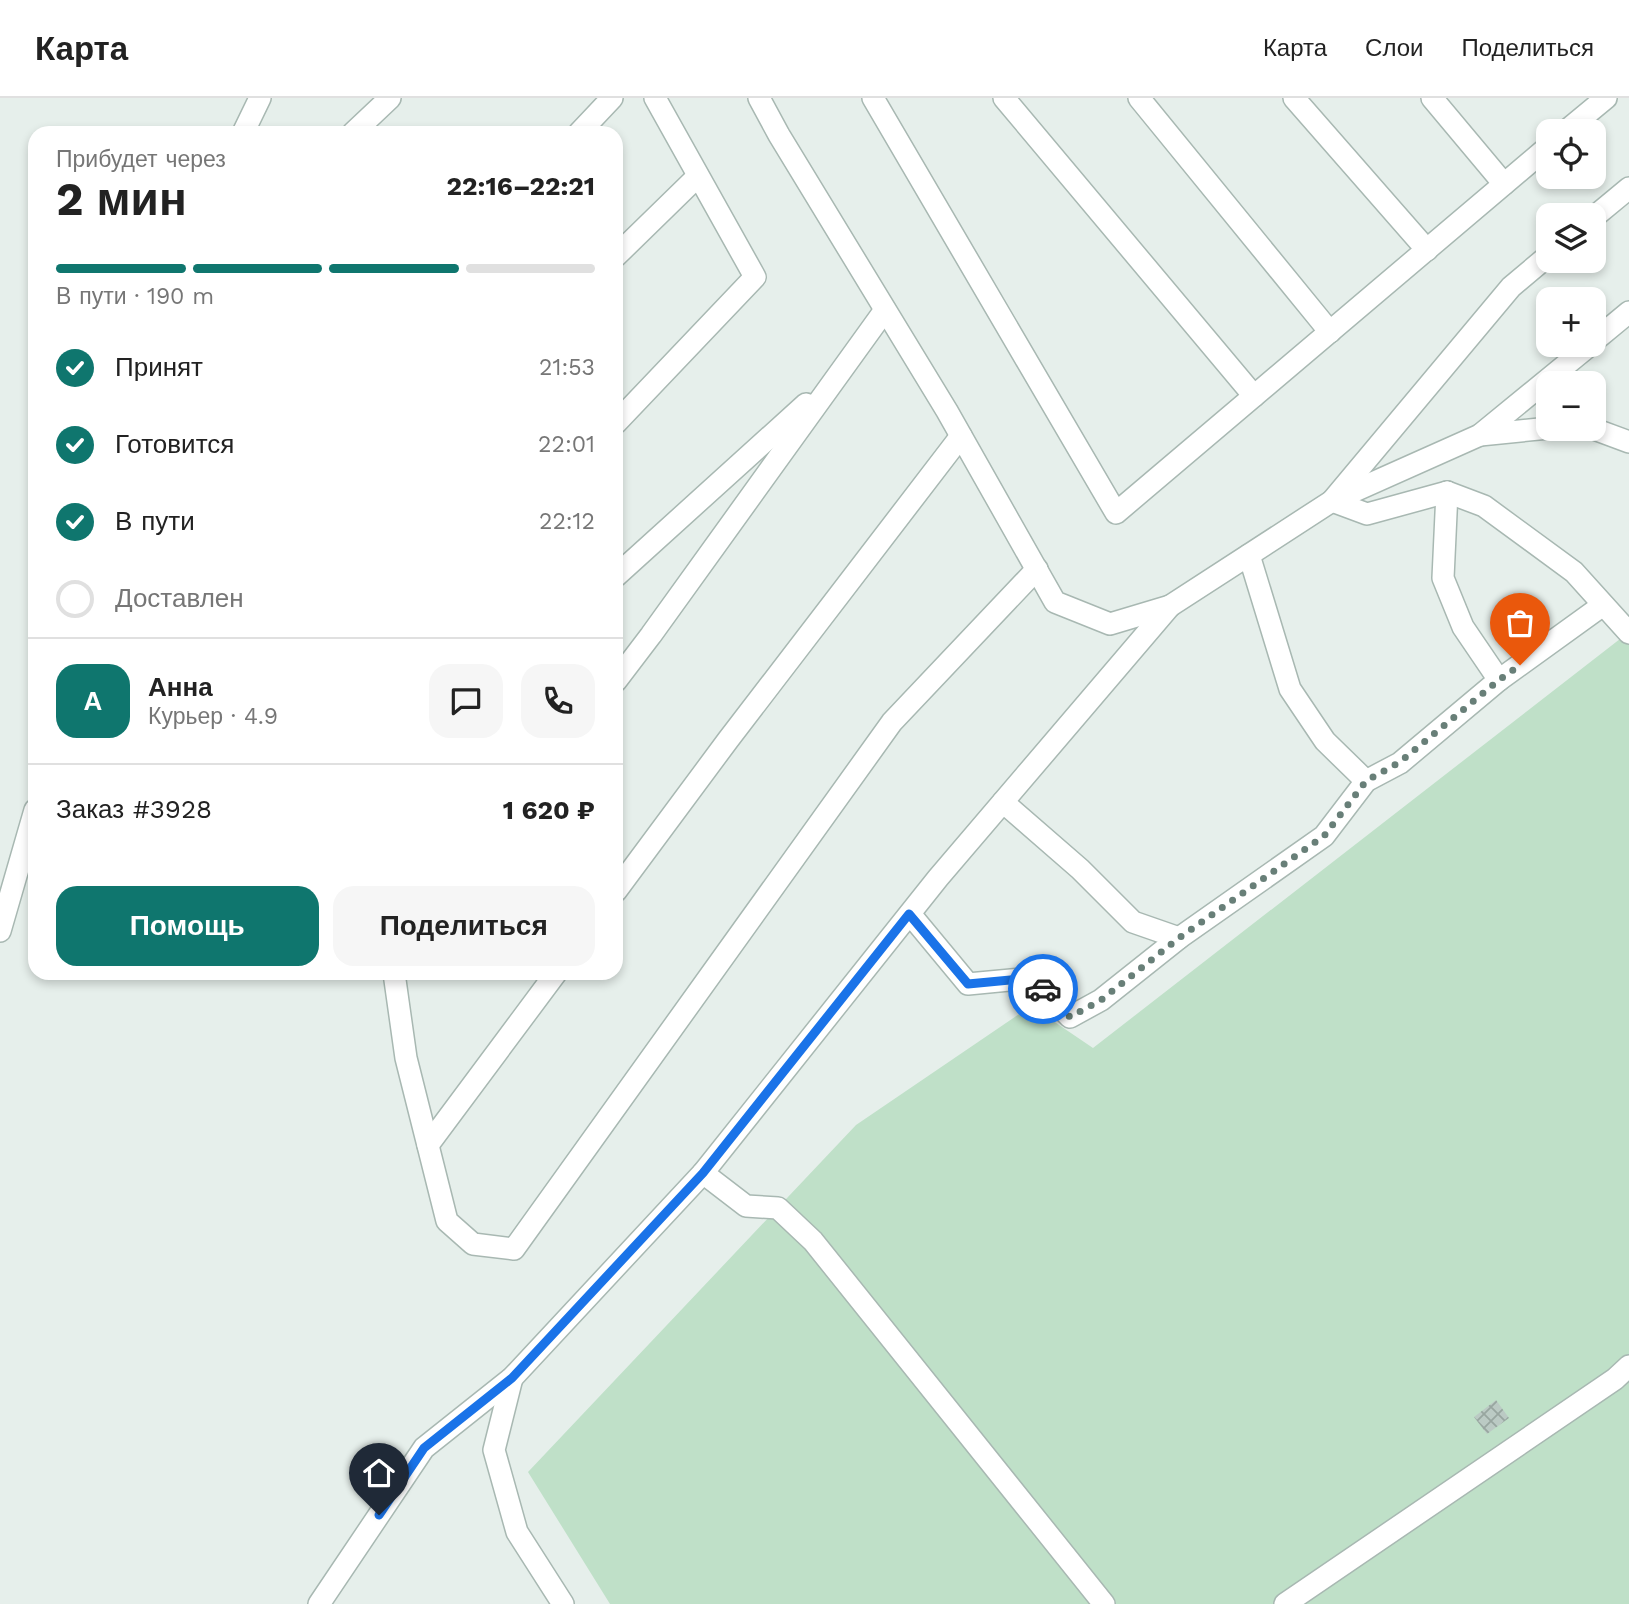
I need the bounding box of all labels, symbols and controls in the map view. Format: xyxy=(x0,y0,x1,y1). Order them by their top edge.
text: Карта xyxy=(35,29,128,68)
text: Карта xyxy=(1263,34,1327,62)
text: Слои xyxy=(1365,34,1423,62)
text: Поделиться xyxy=(1461,34,1594,62)
map controls xyxy=(1536,119,1606,441)
button: locate xyxy=(1536,119,1606,189)
text: Прибудет через xyxy=(56,146,226,173)
text: 22:16–22:21 xyxy=(447,171,595,201)
text: 2 мин xyxy=(56,172,187,226)
button: layers xyxy=(1536,203,1606,273)
text: В пути · 190 m xyxy=(56,283,214,310)
button: + xyxy=(1536,287,1606,357)
icon: check xyxy=(56,349,94,387)
text: Принят xyxy=(115,352,203,382)
text: 21:53 xyxy=(539,354,595,381)
button: − xyxy=(1536,371,1606,441)
icon: check xyxy=(56,426,94,464)
text: Готовится xyxy=(115,429,234,459)
text: 22:01 xyxy=(538,431,595,458)
icon: check xyxy=(56,503,94,541)
text: В пути xyxy=(115,506,195,536)
text: 22:12 xyxy=(539,508,595,535)
text: Доставлен xyxy=(115,583,244,613)
pin xyxy=(1490,593,1550,665)
icon: bag xyxy=(1501,604,1539,642)
button: chat xyxy=(429,664,503,738)
button: phone xyxy=(521,664,595,738)
text: Анна xyxy=(148,672,213,702)
text: А xyxy=(84,686,102,716)
text: Курьер · 4.9 xyxy=(148,703,278,730)
text: Заказ #3928 xyxy=(56,794,212,824)
text: 1 620 ₽ xyxy=(503,795,595,825)
button: Помощь xyxy=(56,886,319,966)
button: Поделиться xyxy=(333,886,595,966)
courier xyxy=(1008,954,1078,1024)
icon: car xyxy=(1024,970,1062,1008)
pin xyxy=(349,1443,409,1515)
icon: home xyxy=(360,1454,398,1492)

